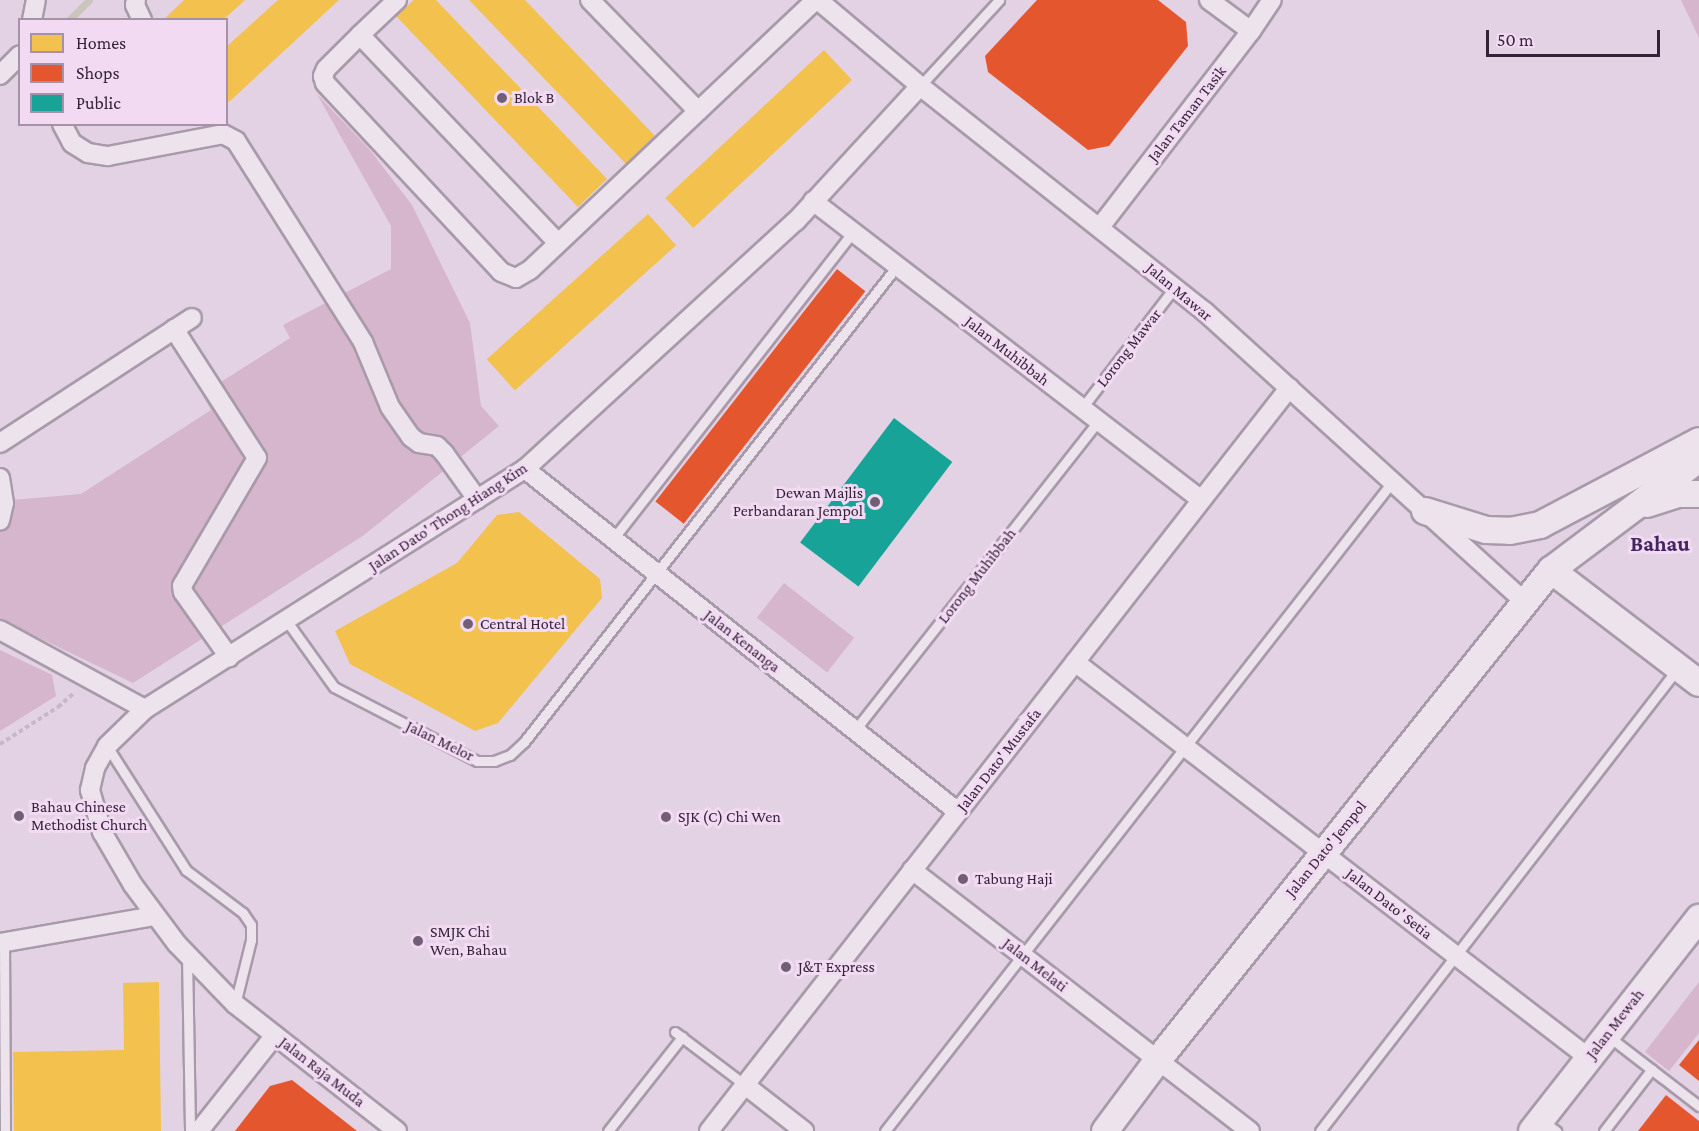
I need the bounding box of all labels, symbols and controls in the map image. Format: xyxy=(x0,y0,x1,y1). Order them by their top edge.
legend xyxy=(18,18,228,126)
scale bar xyxy=(1489,18,1663,56)
text: 50 m xyxy=(1497,30,1534,50)
text: Homes xyxy=(76,33,126,53)
street label: Jalan Taman Tasik xyxy=(1144,62,1230,166)
text: Shops xyxy=(76,63,120,83)
place label: Blok B xyxy=(514,88,554,108)
marker: Blok B xyxy=(495,91,509,105)
text: Public xyxy=(76,93,121,113)
street label: Jalan Mawar xyxy=(1142,259,1216,325)
street label: Lorong Mawar xyxy=(1093,305,1165,391)
street label: Jalan Muhibbah xyxy=(961,312,1053,390)
street label: Jalan Dato' Thong Hiang Kim xyxy=(365,458,531,576)
place label: Dewan Majlis Perbandaran Jempol xyxy=(733,483,863,521)
marker: Dewan Majlis Perbandaran Jempol xyxy=(868,495,882,509)
street label: Lorong Muhibbah xyxy=(934,525,1020,627)
district label: Bahau xyxy=(1630,531,1690,557)
street label: Jalan Kenanga xyxy=(700,605,784,677)
place label: Central Hotel xyxy=(480,614,565,634)
marker: Central Hotel xyxy=(461,617,475,631)
street label: Jalan Dato' Mustafa xyxy=(953,704,1045,816)
street label: Jalan Melor xyxy=(403,716,477,766)
place label: Bahau Chinese Methodist Church xyxy=(31,797,147,835)
street label: Jalan Dato' Jempol xyxy=(1281,797,1371,901)
place label: SJK (C) Chi Wen xyxy=(678,807,781,827)
marker: Bahau Chinese Methodist Church xyxy=(12,809,26,823)
marker: SJK (C) Chi Wen xyxy=(659,810,673,824)
street label: Jalan Dato' Setia xyxy=(1342,864,1436,944)
place label: Tabung Haji xyxy=(975,869,1053,889)
marker: Tabung Haji xyxy=(956,872,970,886)
place label: SMJK Chi Wen, Bahau xyxy=(430,922,507,960)
marker: SMJK Chi Wen, Bahau xyxy=(411,934,425,948)
street label: Jalan Melati xyxy=(999,934,1071,996)
place label: J&T Express xyxy=(798,957,875,977)
marker: J&T Express xyxy=(779,960,793,974)
street label: Jalan Mewah xyxy=(1582,985,1648,1063)
street label: Jalan Raja Muda xyxy=(275,1033,369,1111)

